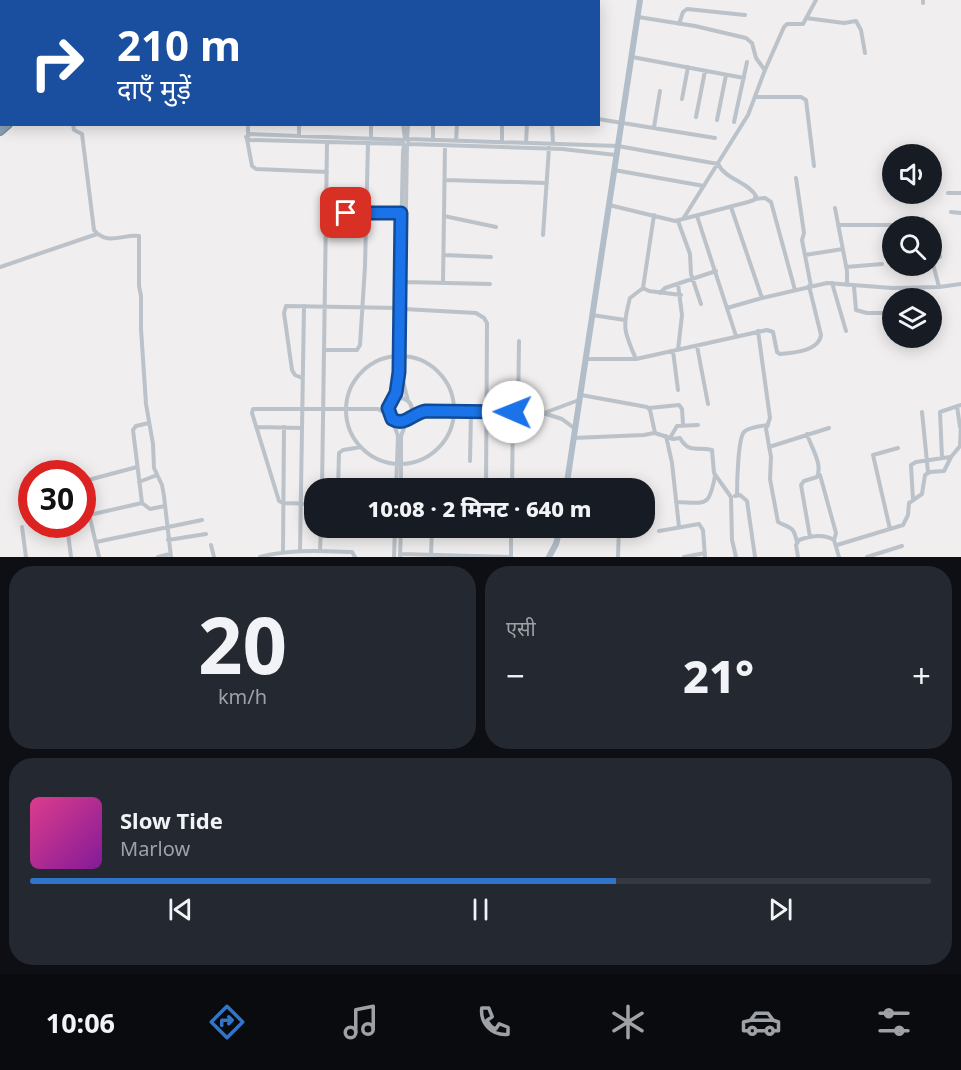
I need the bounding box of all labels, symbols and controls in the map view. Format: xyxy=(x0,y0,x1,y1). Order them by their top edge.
text: 210 m xyxy=(117,16,241,73)
icon: right xyxy=(18,24,96,102)
text: दाएँ मुड़ें xyxy=(117,70,191,107)
map controls xyxy=(882,144,942,348)
button: sound xyxy=(882,144,942,204)
pin xyxy=(320,187,371,238)
icon: arrive xyxy=(329,196,362,229)
button: search xyxy=(882,216,942,276)
button: layers xyxy=(882,288,942,348)
position arrow xyxy=(481,380,545,444)
speed limit sign: 30 xyxy=(18,460,96,538)
text: 10:08 · 2 मिनट · 640 m xyxy=(368,493,591,523)
text: 20 xyxy=(198,591,287,697)
text: एसी xyxy=(506,615,536,642)
text: 21° xyxy=(683,645,754,706)
text: − xyxy=(506,653,525,698)
text: + xyxy=(912,653,931,698)
text: km/h xyxy=(218,683,267,710)
text: Slow Tide xyxy=(120,805,223,835)
text: Marlow xyxy=(120,835,190,862)
icon: previous xyxy=(164,893,197,926)
icon: pause xyxy=(464,893,497,926)
icon: next xyxy=(764,893,797,926)
icon: directions xyxy=(206,1001,248,1043)
icon: music xyxy=(340,1001,382,1043)
icon: phone xyxy=(473,1001,515,1043)
icon: climate xyxy=(607,1001,649,1043)
icon: car xyxy=(740,1001,782,1043)
icon: filters xyxy=(873,1001,915,1043)
text: 10:06 xyxy=(46,1004,115,1041)

